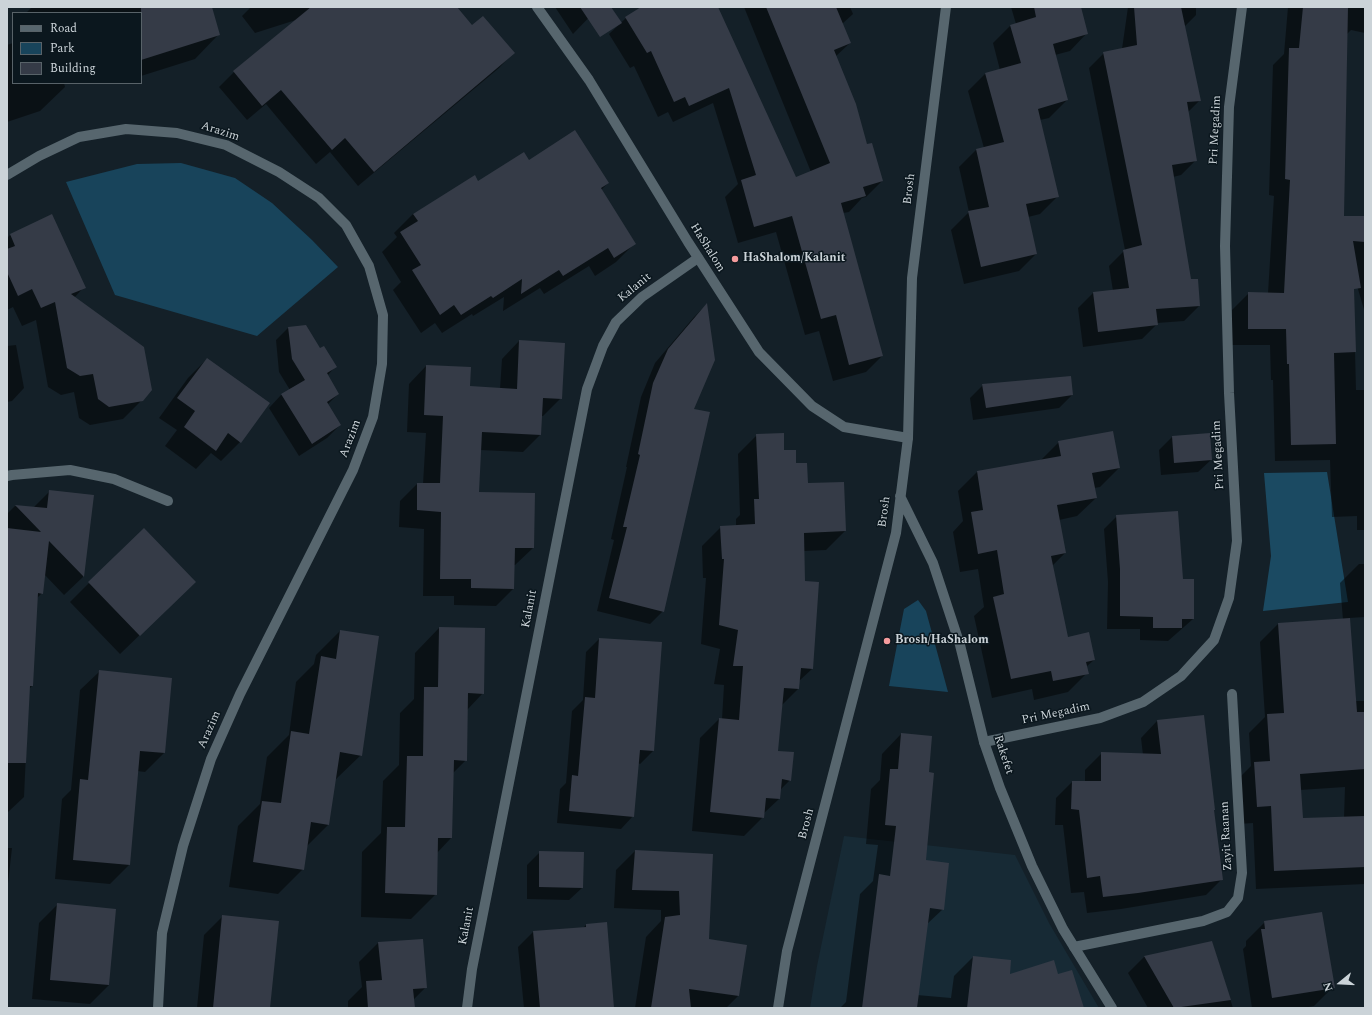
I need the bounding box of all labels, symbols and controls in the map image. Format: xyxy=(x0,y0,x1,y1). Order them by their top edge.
legend xyxy=(12,12,142,84)
text: Road xyxy=(50,19,77,38)
text: Park xyxy=(50,39,75,58)
text: Building xyxy=(50,59,96,78)
street label: Pri Megadim xyxy=(1207,95,1225,165)
street label: Arazim xyxy=(199,119,241,145)
street label: Brosh xyxy=(901,173,919,205)
street label: HaShalom xyxy=(686,221,728,275)
place label: HaShalom/Kalanit xyxy=(743,252,845,266)
marker: HaShalom/Kalanit xyxy=(730,254,740,264)
street label: Kalanit xyxy=(616,270,654,306)
street label: Arazim xyxy=(337,418,365,460)
street label: Pri Megadim xyxy=(1210,420,1228,490)
street label: Brosh xyxy=(876,495,894,529)
street label: Kalanit xyxy=(519,589,541,629)
place label: Brosh/HaShalom xyxy=(895,634,989,648)
marker: Brosh/HaShalom xyxy=(882,636,892,646)
street label: Pri Megadim xyxy=(1021,700,1091,728)
street label: Arazim xyxy=(195,709,225,751)
street label: Rakefet xyxy=(990,734,1016,776)
street label: Zayit Raanan xyxy=(1218,801,1236,871)
street label: Brosh xyxy=(796,807,818,841)
street label: Kalanit xyxy=(456,906,478,946)
north arrow xyxy=(1320,963,1360,1003)
text: N xyxy=(1319,980,1338,994)

